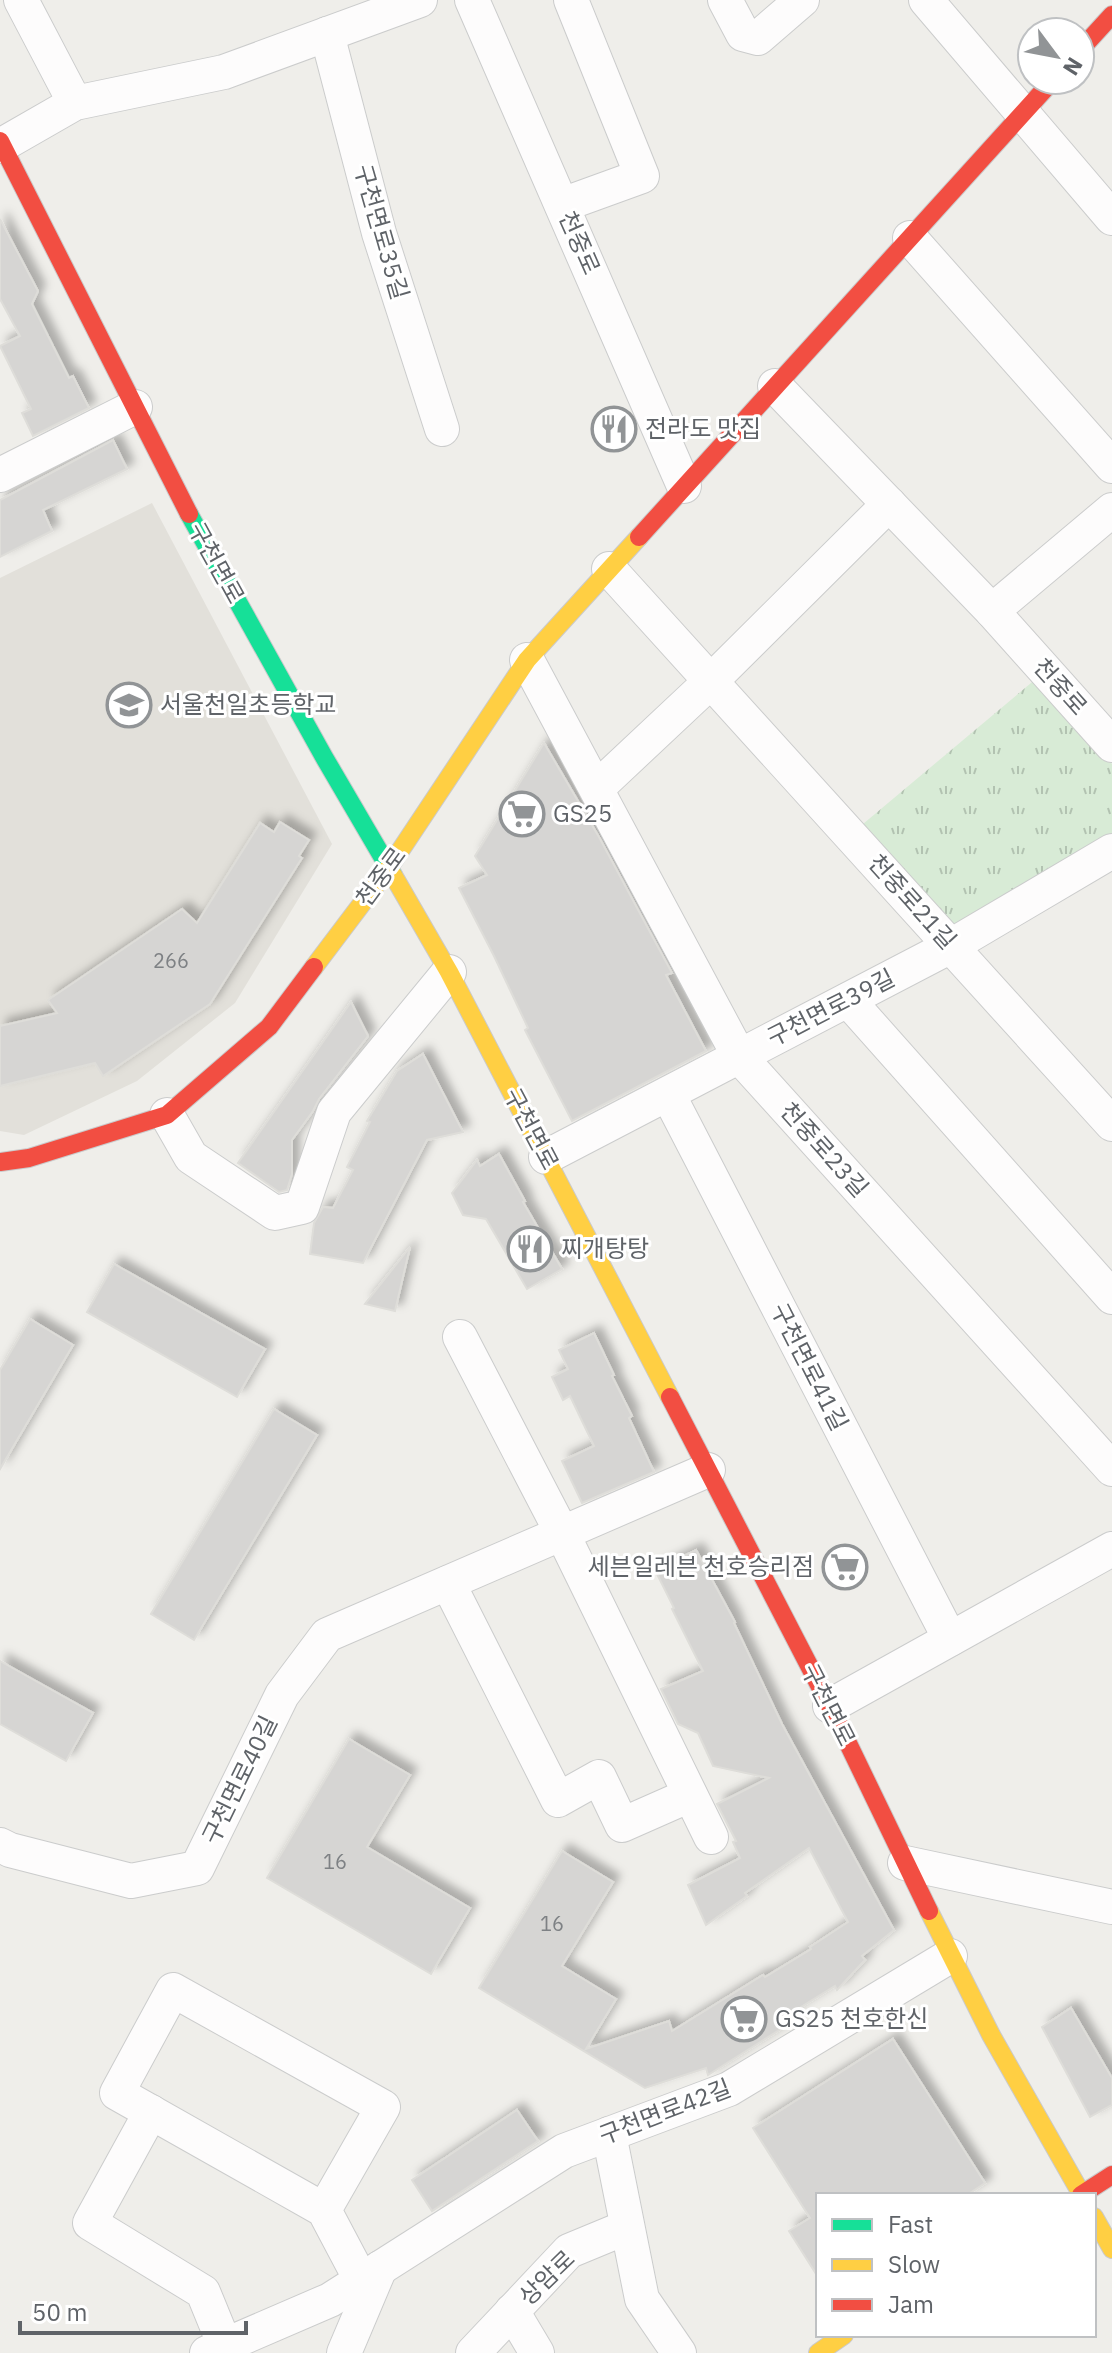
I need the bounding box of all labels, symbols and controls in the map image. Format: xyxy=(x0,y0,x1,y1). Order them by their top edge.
north arrow xyxy=(1016,16,1096,96)
text: N xyxy=(1057,52,1090,81)
street label: 구천면로35길 xyxy=(347,160,417,303)
street label: 천중로 xyxy=(552,206,608,279)
restaurant icon: 전라도 맛집 xyxy=(590,405,638,453)
place label: 전라도 맛집 xyxy=(645,412,761,444)
street label: 구천면로 xyxy=(181,516,252,609)
street label: 천중로 xyxy=(1027,651,1095,722)
school or university icon: 서울천일초등학교 xyxy=(105,681,153,729)
place label: 서울천일초등학교 xyxy=(160,688,337,720)
supermarket icon: GS25 xyxy=(498,790,546,838)
place label: GS25 xyxy=(553,797,612,829)
street label: 천중로 xyxy=(348,840,413,913)
street label: 천중로21길 xyxy=(862,847,964,956)
house number: 266 xyxy=(153,947,189,974)
street label: 구천면로39길 xyxy=(761,961,900,1053)
street label: 구천면로 xyxy=(497,1082,567,1175)
street label: 천중로23길 xyxy=(774,1095,876,1204)
restaurant icon: 찌개탕탕 xyxy=(506,1225,554,1273)
place label: 찌개탕탕 xyxy=(561,1232,649,1264)
street label: 구천면로41길 xyxy=(764,1297,856,1436)
supermarket icon: 세븐일레븐 천호승리점 xyxy=(821,1543,869,1591)
place label: 세븐일레븐 천호승리점 xyxy=(588,1550,814,1582)
street label: 구천면로 xyxy=(795,1658,863,1751)
street label: 구천면로40길 xyxy=(194,1710,284,1849)
house number: 16 xyxy=(323,1848,347,1875)
house number: 16 xyxy=(540,1910,564,1937)
supermarket icon: GS25 천호한신 xyxy=(720,1995,768,2043)
place label: GS25 천호한신 xyxy=(775,2002,928,2034)
street label: 구천면로42길 xyxy=(594,2071,735,2151)
legend xyxy=(816,2193,1096,2337)
text: Fast xyxy=(888,2208,933,2240)
street label: 상암로 xyxy=(511,2243,581,2312)
text: Slow xyxy=(888,2248,940,2280)
scale bar xyxy=(20,2285,246,2335)
text: Jam xyxy=(888,2288,934,2320)
text: 50 m xyxy=(32,2296,87,2328)

